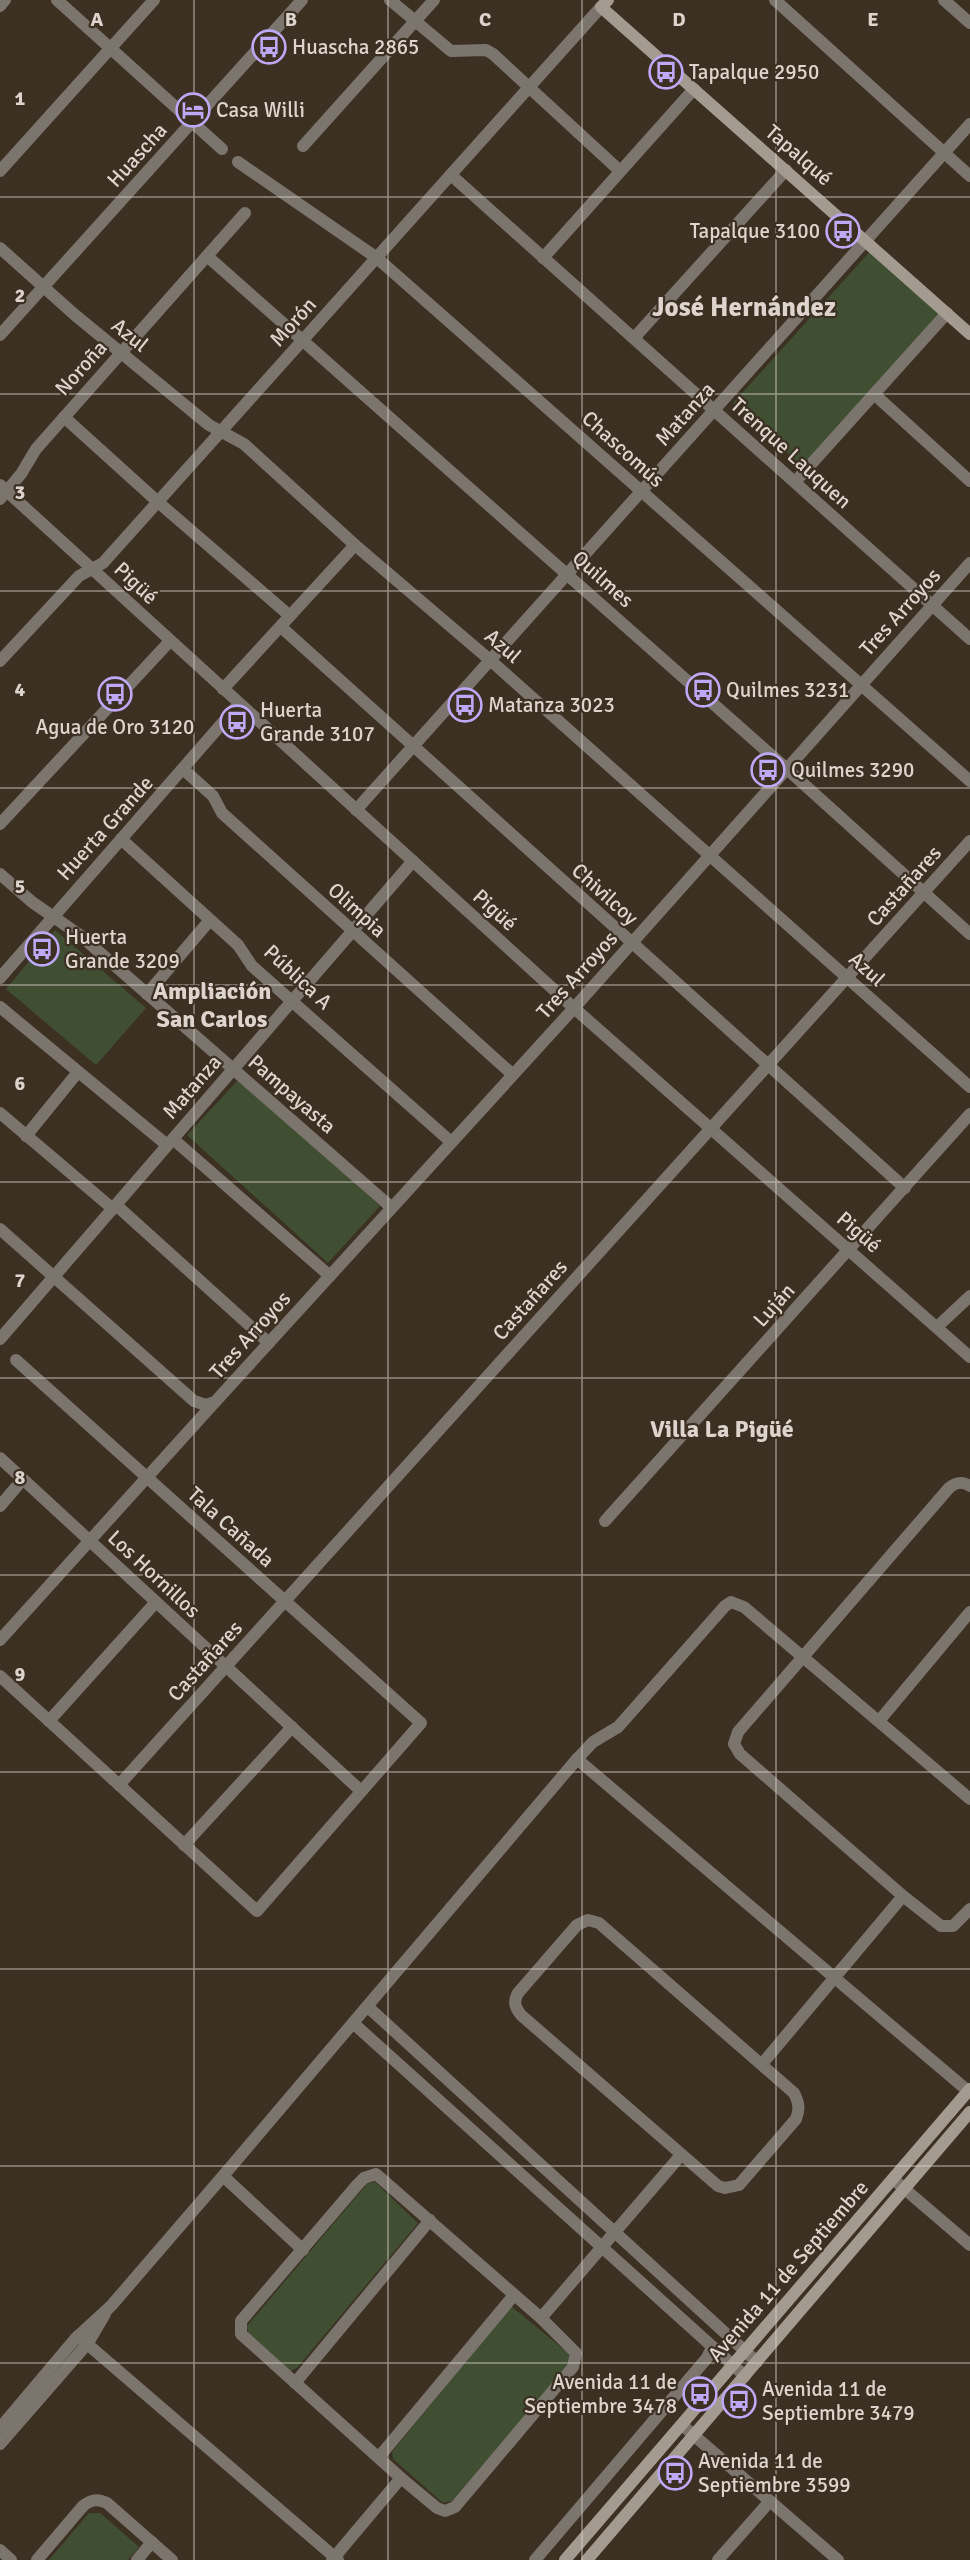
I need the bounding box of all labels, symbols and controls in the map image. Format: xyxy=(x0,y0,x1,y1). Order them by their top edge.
text: A xyxy=(91,7,104,32)
text: B xyxy=(285,7,297,32)
text: C xyxy=(479,7,491,32)
text: D xyxy=(672,7,686,32)
text: E xyxy=(867,7,879,32)
bus stop icon: Huascha 2865 xyxy=(251,29,287,65)
place label: Huascha 2865 xyxy=(292,34,419,60)
bus stop icon: Tapalque 2950 xyxy=(648,54,684,90)
place label: Tapalque 2950 xyxy=(689,59,819,85)
text: 1 xyxy=(15,86,26,111)
hotel icon: Casa Willi xyxy=(175,92,211,128)
place label: Casa Willi xyxy=(216,97,305,123)
street label: Huascha xyxy=(101,118,173,192)
street label: Tapalqué xyxy=(760,119,838,191)
bus stop icon: Tapalque 3100 xyxy=(825,213,861,249)
place label: Tapalque 3100 xyxy=(690,218,820,244)
text: 2 xyxy=(15,283,25,308)
district label: José Hernández xyxy=(652,291,836,324)
street label: Morón xyxy=(264,292,322,352)
street label: Azul xyxy=(106,312,154,358)
street label: Noroña xyxy=(49,335,113,401)
street label: Matanza xyxy=(650,377,720,451)
street label: Trenque Lauquen xyxy=(725,392,857,514)
street label: Chascomús xyxy=(576,405,670,493)
text: 3 xyxy=(15,480,25,505)
street label: Quilmes xyxy=(567,545,639,613)
street label: Pigüé xyxy=(109,556,163,610)
street label: Tres Arroyos xyxy=(854,563,946,661)
street label: Azul xyxy=(479,623,527,669)
bus stop icon: Quilmes 3231 xyxy=(685,672,721,708)
bus stop icon: Agua de Oro 3120 xyxy=(97,676,133,712)
text: 4 xyxy=(15,677,26,702)
place label: Quilmes 3231 xyxy=(726,677,849,703)
bus stop icon: Matanza 3023 xyxy=(447,687,483,723)
place label: Matanza 3023 xyxy=(488,692,615,718)
place label: Huerta Grande 3107 xyxy=(260,697,375,747)
bus stop icon: Huerta Grande 3107 xyxy=(219,704,255,740)
place label: Agua de Oro 3120 xyxy=(36,714,194,740)
bus stop icon: Quilmes 3290 xyxy=(750,752,786,788)
place label: Quilmes 3290 xyxy=(791,757,914,783)
street label: Huerta Grande xyxy=(51,770,159,886)
street label: Castañares xyxy=(861,840,947,932)
street label: Chivilcoy xyxy=(566,857,644,931)
text: 5 xyxy=(15,874,25,899)
street label: Olimpia xyxy=(322,877,392,943)
street label: Pigüé xyxy=(467,883,523,937)
place label: Huerta Grande 3209 xyxy=(65,924,180,974)
street label: Tres Arroyos xyxy=(531,926,623,1024)
bus stop icon: Huerta Grande 3209 xyxy=(24,931,60,967)
street label: Pública A xyxy=(258,939,338,1015)
street label: Azul xyxy=(843,946,891,992)
district label: Ampliación San Carlos xyxy=(153,976,271,1034)
street label: Matanza xyxy=(157,1049,227,1125)
street label: Pampayasta xyxy=(243,1049,341,1139)
text: 6 xyxy=(15,1071,26,1096)
street label: Pigüé xyxy=(831,1206,887,1258)
street label: Castañares xyxy=(487,1254,573,1346)
text: 7 xyxy=(15,1268,26,1293)
street label: Luján xyxy=(748,1278,800,1332)
street label: Tres Arroyos xyxy=(204,1286,296,1384)
district label: Villa La Pigüé xyxy=(650,1414,794,1444)
text: 8 xyxy=(15,1465,26,1490)
street label: Tala Cañada xyxy=(182,1481,280,1573)
street label: Los Hornillos xyxy=(102,1525,206,1623)
street label: Castañares xyxy=(162,1615,248,1707)
text: 9 xyxy=(15,1662,26,1687)
street label: Avenida 11 de Septiembre xyxy=(702,2175,874,2367)
place label: Avenida 11 de Septiembre 3478 xyxy=(524,2369,677,2419)
bus stop icon: Avenida 11 de Septiembre 3478 xyxy=(682,2376,718,2412)
place label: Avenida 11 de Septiembre 3479 xyxy=(762,2376,915,2426)
bus stop icon: Avenida 11 de Septiembre 3479 xyxy=(721,2383,757,2419)
place label: Avenida 11 de Septiembre 3599 xyxy=(698,2448,851,2498)
bus stop icon: Avenida 11 de Septiembre 3599 xyxy=(657,2455,693,2491)

